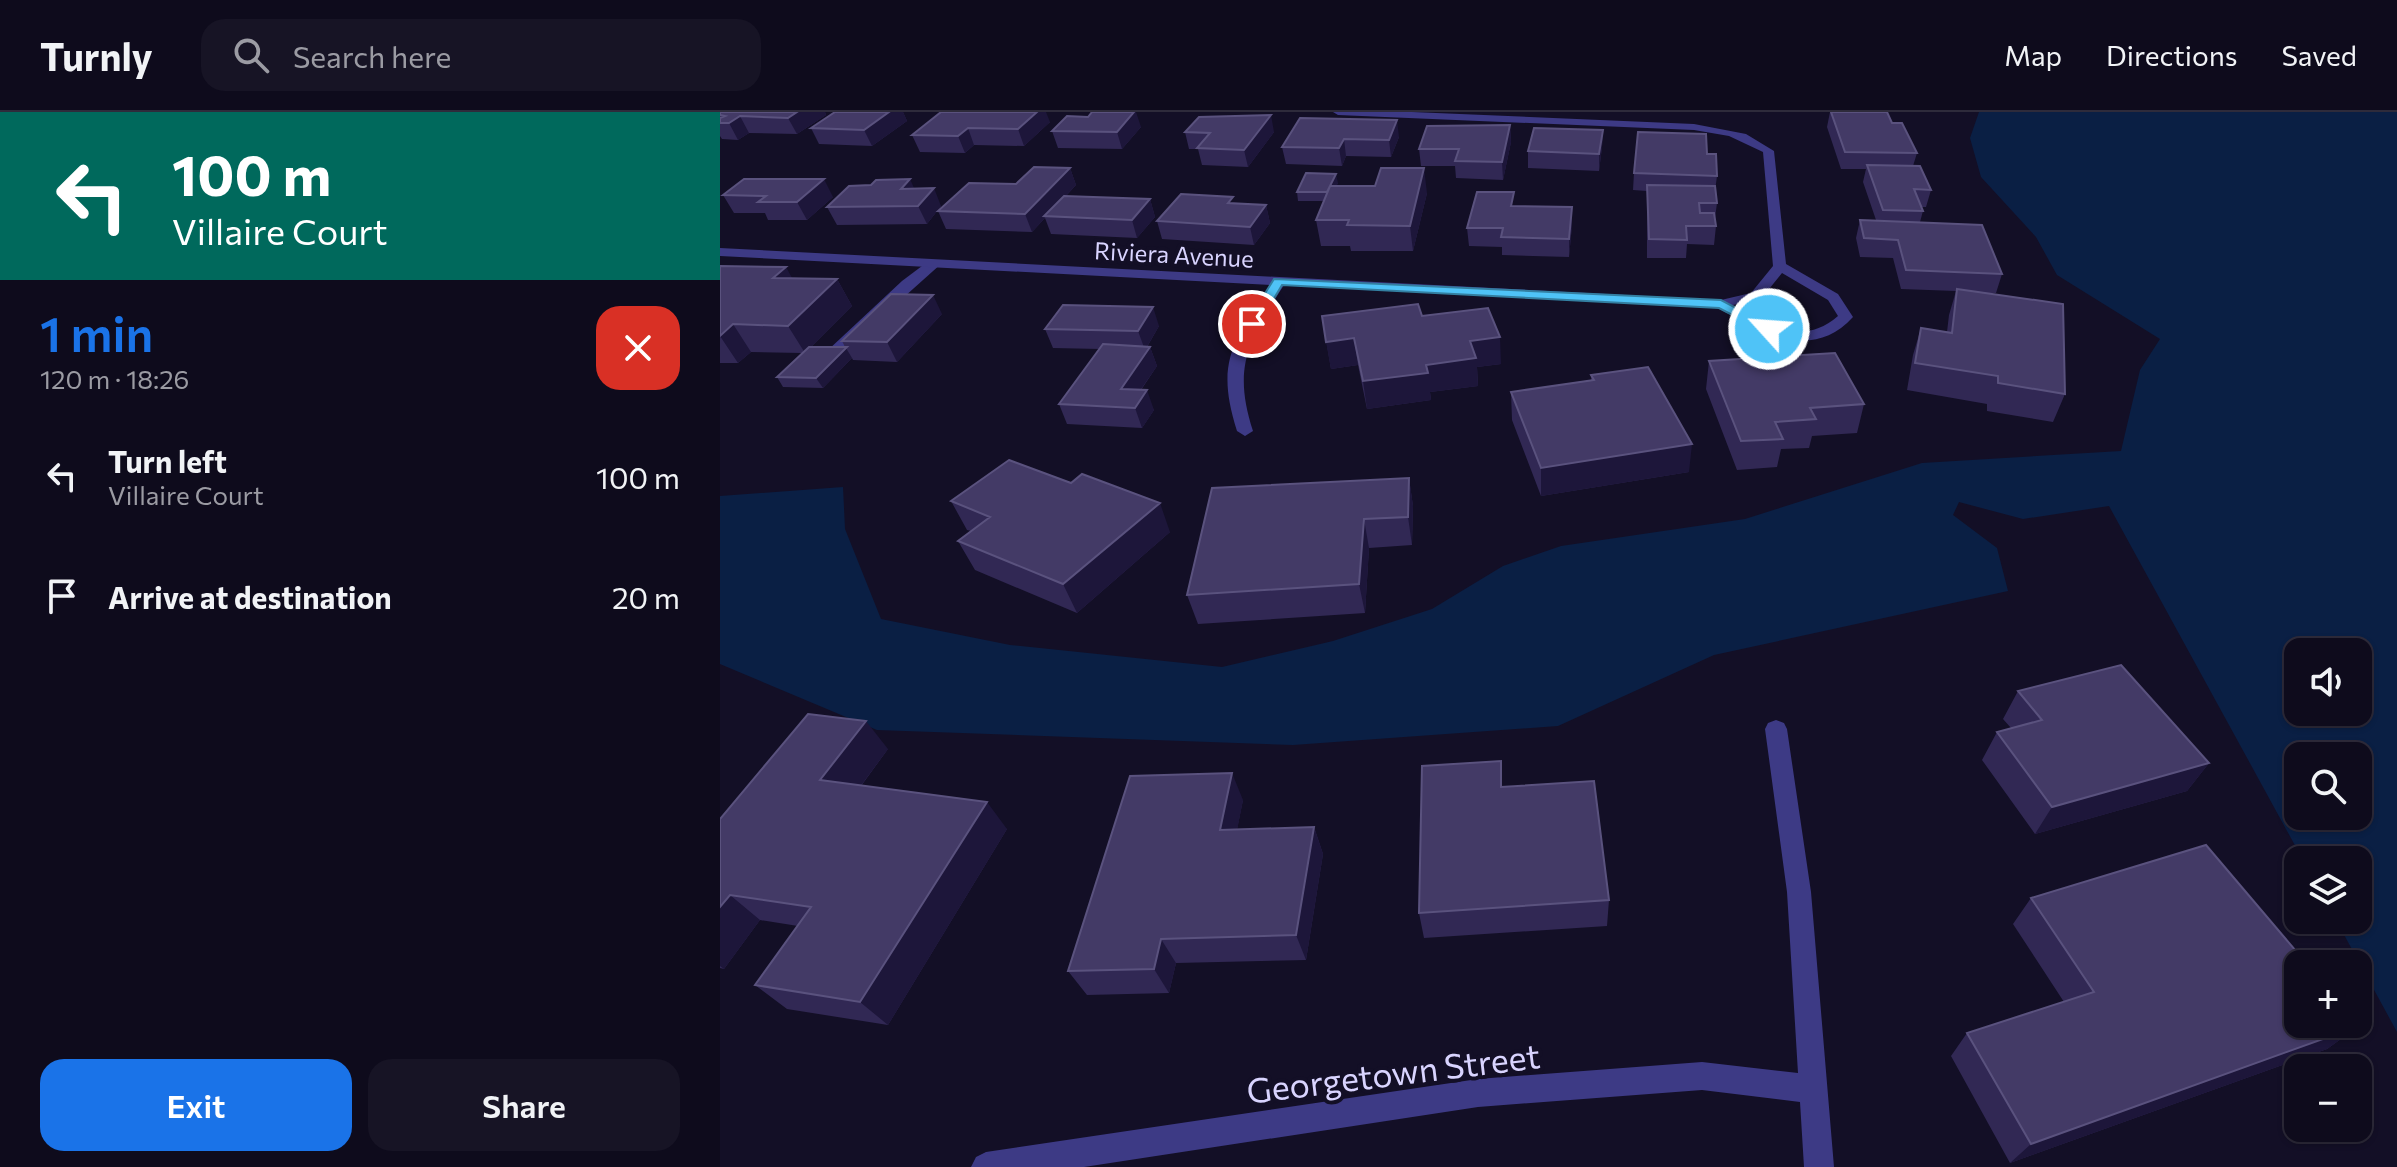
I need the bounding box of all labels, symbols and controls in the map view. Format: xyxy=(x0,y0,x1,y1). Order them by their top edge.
search box xyxy=(201,19,761,91)
text: Turnly xyxy=(40,32,153,79)
icon: search xyxy=(229,33,273,77)
text: Search here xyxy=(293,37,451,74)
text: Map xyxy=(2004,38,2062,72)
text: Directions xyxy=(2106,38,2237,72)
text: Saved xyxy=(2281,38,2357,72)
text: 100 m xyxy=(172,139,331,208)
icon: left xyxy=(40,144,144,248)
text: Villaire Court xyxy=(172,208,387,252)
street label: Riviera Avenue xyxy=(1093,235,1255,273)
position arrow xyxy=(1727,287,1811,371)
pin xyxy=(1218,290,1286,358)
icon: arrive xyxy=(1230,302,1274,346)
text: 1 min xyxy=(40,303,153,362)
button: close xyxy=(596,306,680,390)
text: 120 m · 18:26 xyxy=(40,363,189,394)
text: Turn left xyxy=(108,442,227,479)
icon: left xyxy=(40,454,84,498)
text: 100 m xyxy=(596,458,680,495)
text: Villaire Court xyxy=(108,479,264,510)
icon: arrive xyxy=(40,574,84,618)
text: Arrive at destination xyxy=(108,578,392,615)
text: 20 m xyxy=(612,578,680,615)
map controls xyxy=(2284,638,2372,1142)
button: sound xyxy=(2284,638,2372,726)
button: search xyxy=(2284,742,2372,830)
button: layers xyxy=(2284,846,2372,934)
button: + xyxy=(2284,950,2372,1038)
street label: Georgetown Street xyxy=(1244,1033,1542,1111)
button: − xyxy=(2284,1054,2372,1142)
button: Exit xyxy=(40,1059,352,1151)
button: Share xyxy=(368,1059,680,1151)

